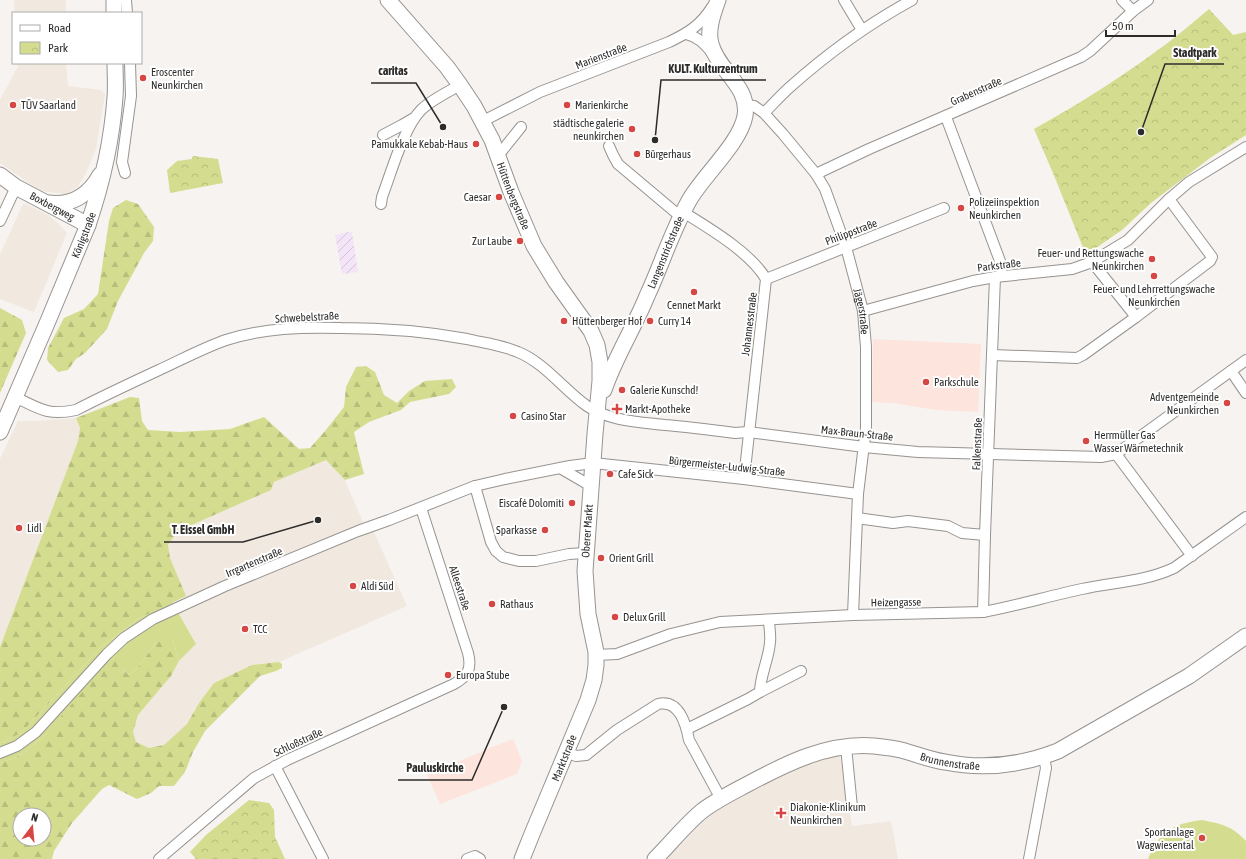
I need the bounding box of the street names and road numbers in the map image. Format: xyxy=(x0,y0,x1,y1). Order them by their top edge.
street label: Marienstraße xyxy=(574,41,628,71)
street label: Grabenstraße xyxy=(948,74,1004,108)
street label: Hüttenbergstraße xyxy=(495,161,532,231)
street label: Boxbergweg xyxy=(28,189,77,223)
street label: Königstraße xyxy=(69,211,98,260)
street label: Langenstrichstraße xyxy=(645,214,686,290)
street label: Philippstraße xyxy=(823,217,879,247)
street label: Parkstraße xyxy=(977,256,1021,274)
street label: Jägerstraße xyxy=(851,287,871,335)
street label: Johannesstraße xyxy=(739,291,759,357)
street label: Schwebelstraße xyxy=(275,309,339,325)
street label: Falkenstraße xyxy=(970,418,984,470)
street label: Max-Braun-Straße xyxy=(820,423,894,443)
street label: Bürgermeister-Ludwig-Straße xyxy=(668,454,786,478)
street label: Oberer Markt xyxy=(579,504,595,558)
street label: Irrgartenstraße xyxy=(224,545,284,579)
street label: Alleestraße xyxy=(447,564,473,612)
street label: Heizengasse xyxy=(871,596,921,608)
street label: Schloßstraße xyxy=(272,725,324,759)
street label: Marktstraße xyxy=(549,733,579,783)
street label: Brunnenstraße xyxy=(919,750,980,772)

